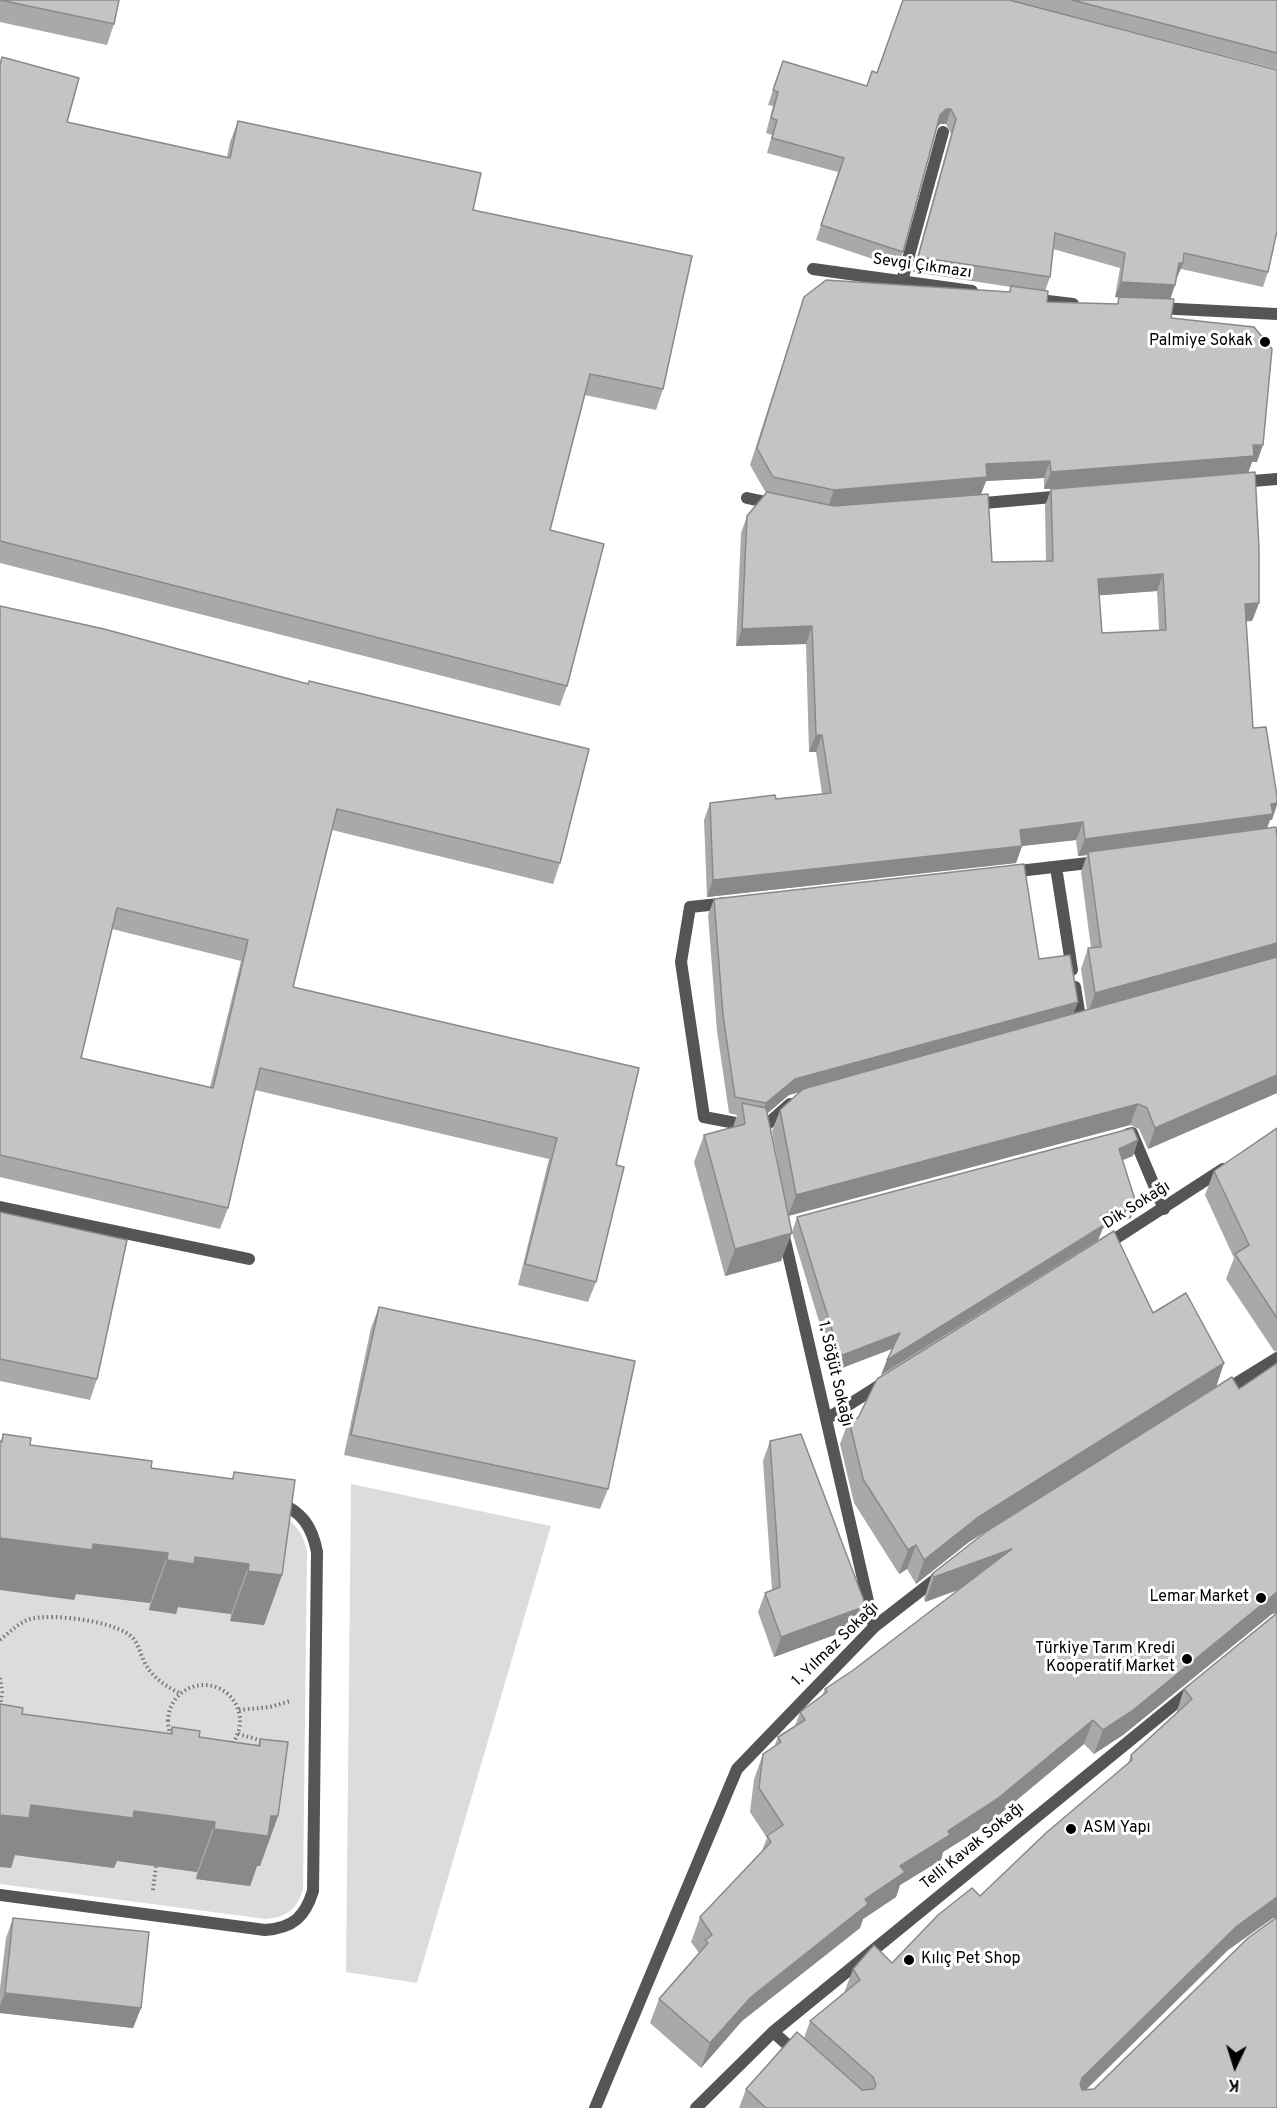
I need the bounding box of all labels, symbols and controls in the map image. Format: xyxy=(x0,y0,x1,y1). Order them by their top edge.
street label: Sevgi Çıkmazı xyxy=(871,251,973,283)
place label: Palmiye Sokak xyxy=(1149,332,1253,352)
marker: Palmiye Sokak xyxy=(1258,335,1272,349)
street label: Dik Sokağı xyxy=(1100,1178,1174,1234)
street label: 1. Söğüt Sokağı xyxy=(813,1319,855,1429)
place label: Lemar Market xyxy=(1149,1588,1249,1608)
marker: Lemar Market xyxy=(1254,1591,1268,1605)
street label: 1. Yılmaz Sokağı xyxy=(789,1599,883,1691)
place label: Türkiye Tarım Kredi Kooperatif Market xyxy=(1035,1640,1175,1678)
marker: Türkiye Tarım Kredi Kooperatif Market xyxy=(1180,1652,1194,1666)
street label: Telli Kavak Sokağı xyxy=(917,1799,1029,1895)
place label: ASM Yapı xyxy=(1083,1819,1151,1839)
marker: ASM Yapı xyxy=(1064,1822,1078,1836)
place label: Kılıç Pet Shop xyxy=(921,1950,1021,1970)
marker: Kılıç Pet Shop xyxy=(902,1953,916,1967)
north arrow xyxy=(1205,2036,1265,2096)
text: K xyxy=(1227,2074,1240,2094)

